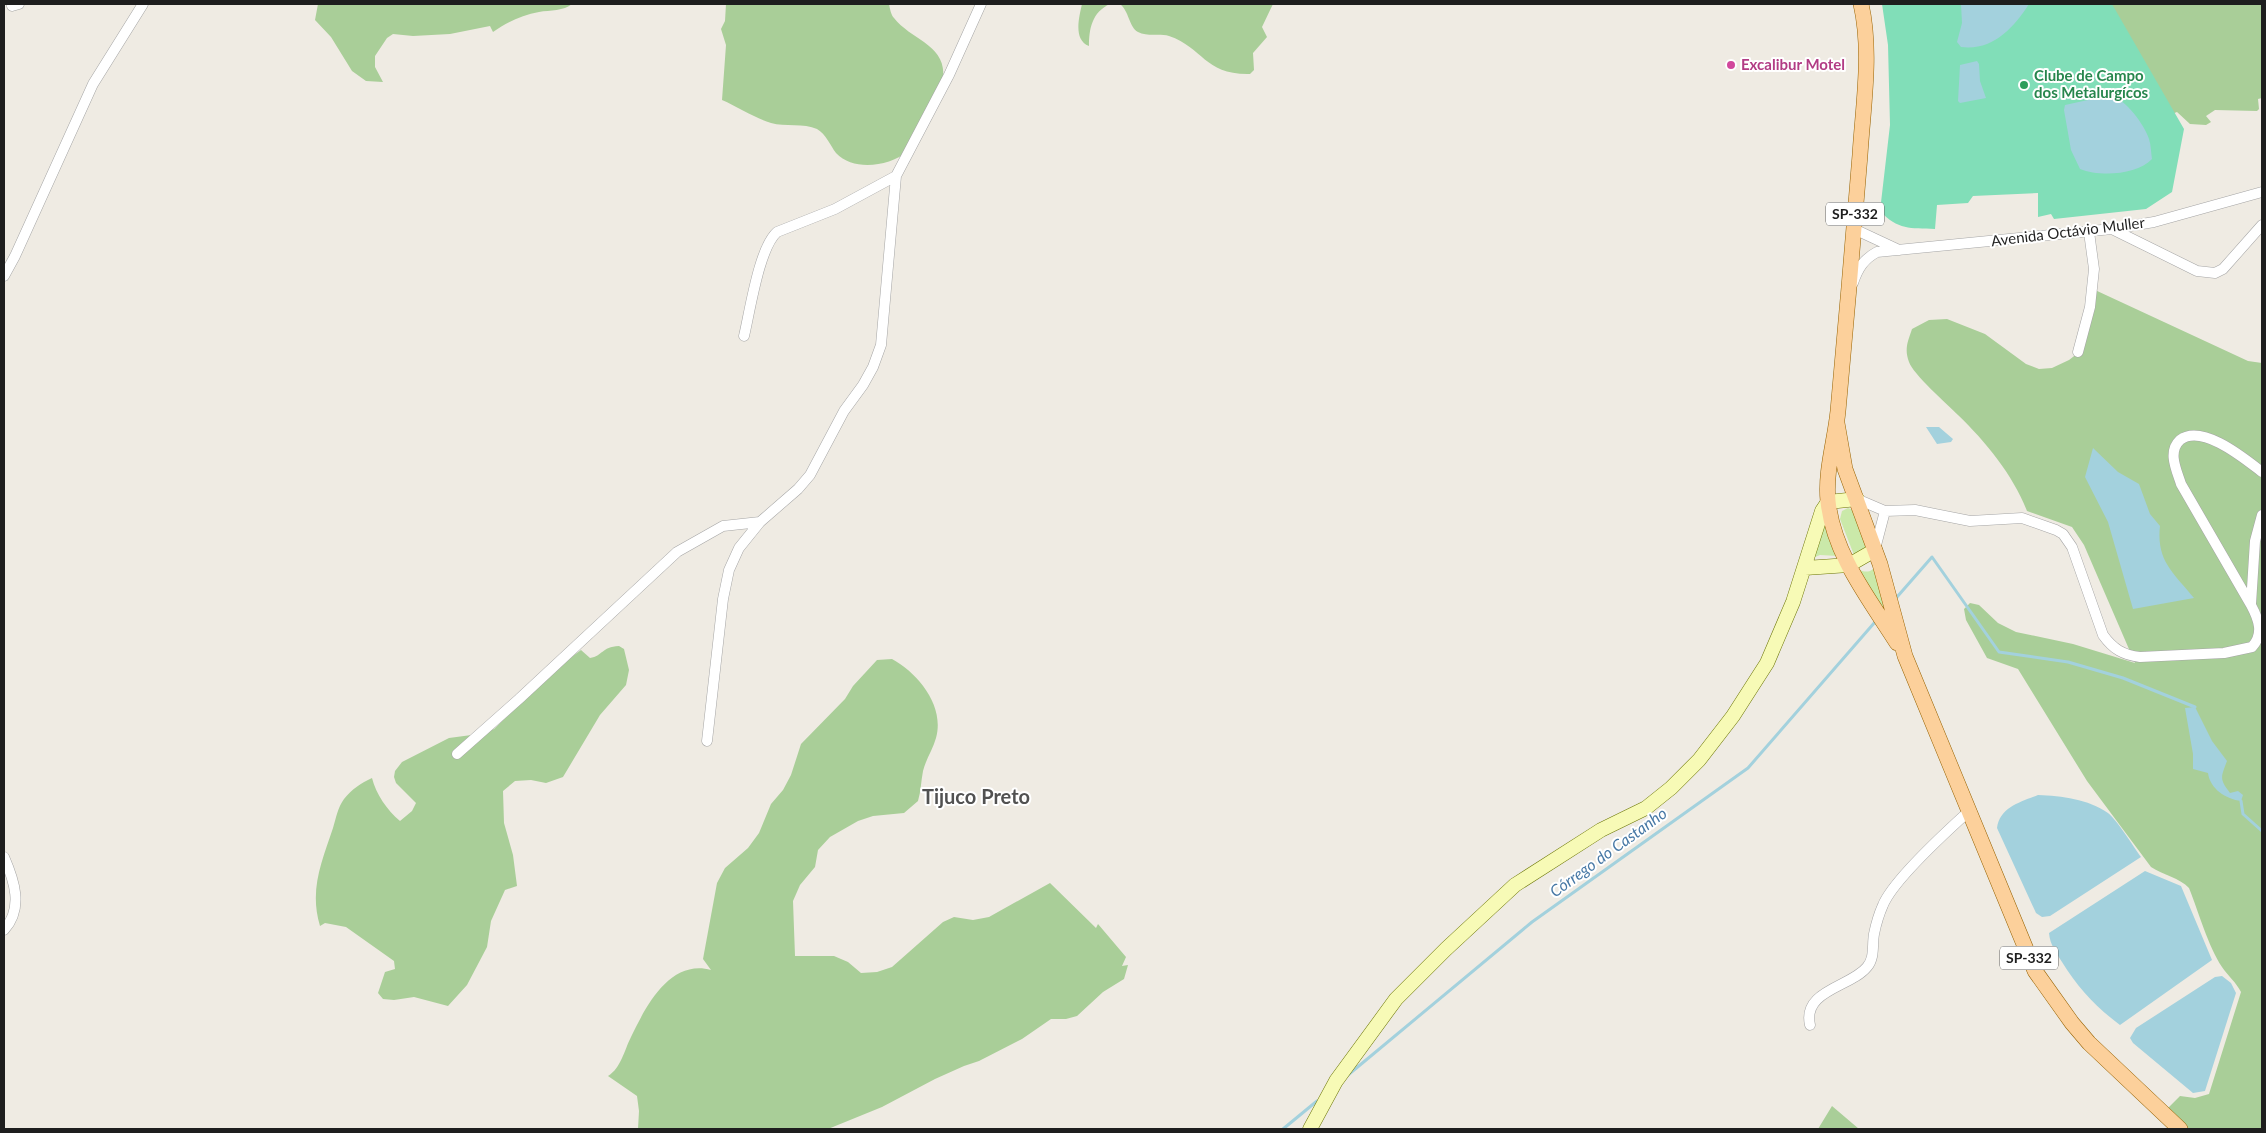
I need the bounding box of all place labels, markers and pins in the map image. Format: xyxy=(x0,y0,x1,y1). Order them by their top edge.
place label: Excalibur Motel xyxy=(1741,55,1845,73)
marker: Excalibur Motel xyxy=(1725,59,1737,71)
place label: Clube de Campo dos Metalurgícos xyxy=(2034,66,2149,101)
marker: Clube de Campo dos Metalurgícos xyxy=(2018,79,2030,91)

